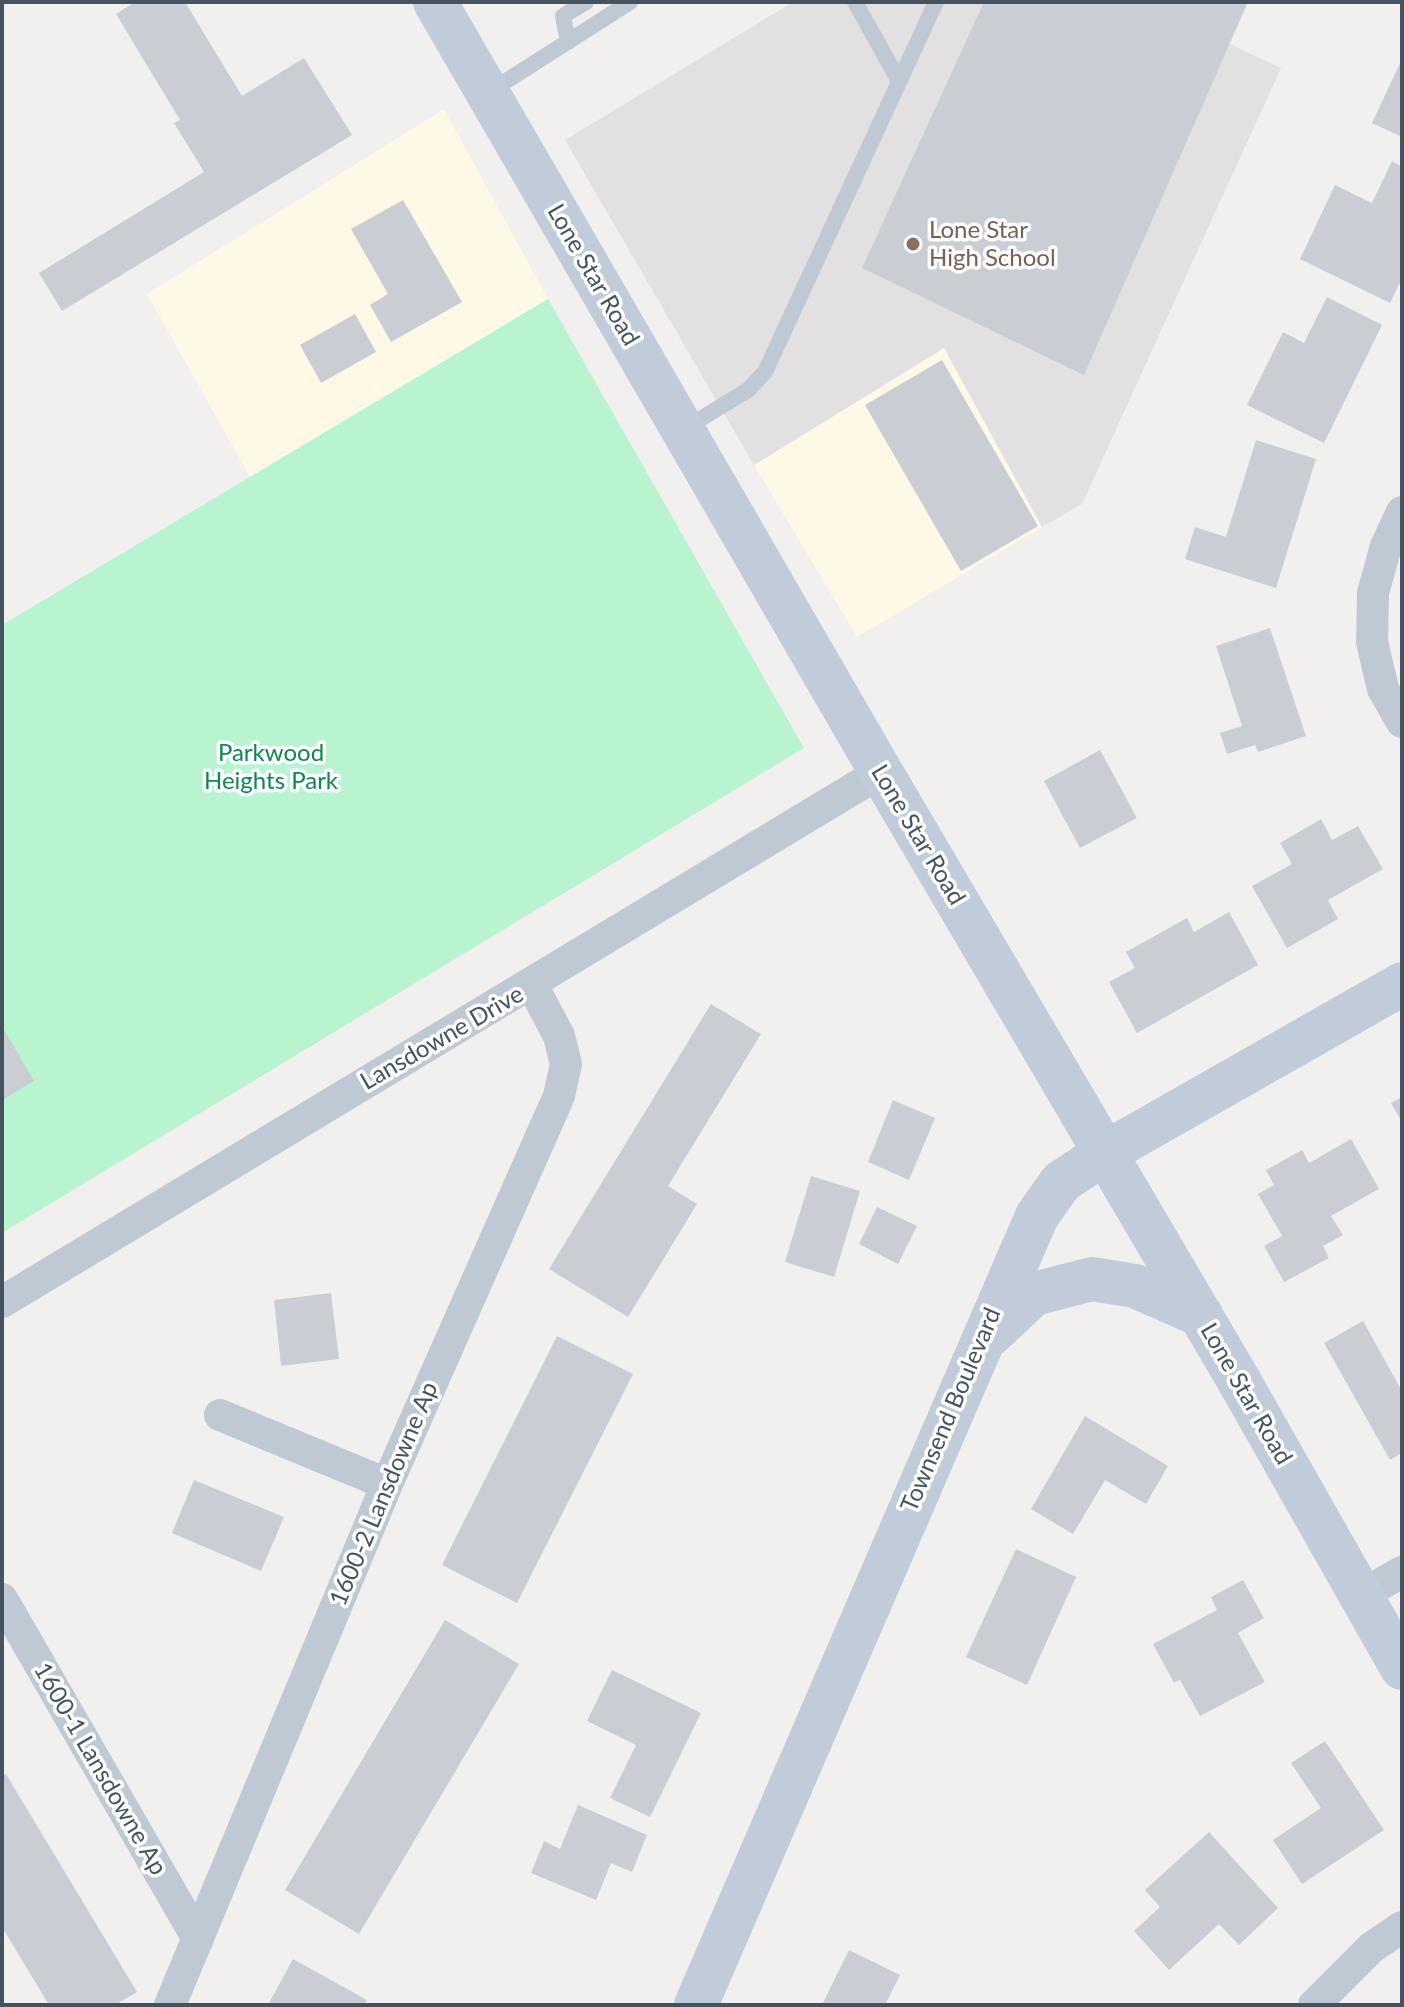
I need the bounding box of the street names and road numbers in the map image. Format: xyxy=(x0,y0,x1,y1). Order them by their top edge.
street label: Lone Star Road xyxy=(541,199,645,351)
street label: Lone Star Road xyxy=(865,760,971,910)
street label: Lansdowne Drive xyxy=(355,980,529,1096)
street label: Townsend Boulevard xyxy=(895,1304,1007,1516)
street label: Lone Star Road xyxy=(1194,1318,1298,1470)
street label: 1600-2 Lansdowne Ap xyxy=(324,1378,444,1610)
street label: 1600-1 Lansdowne Ap xyxy=(27,1658,173,1880)

